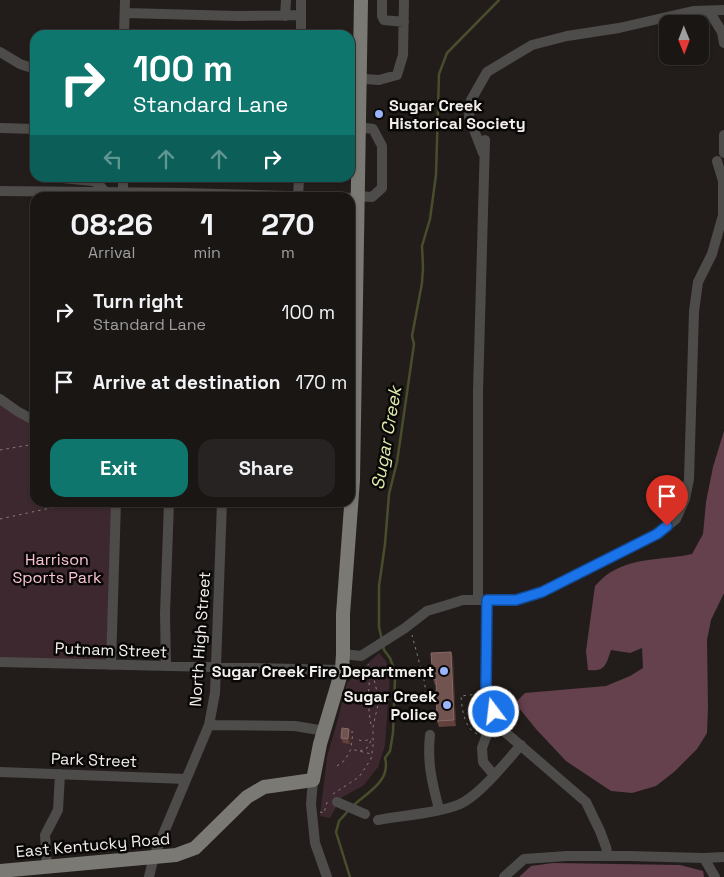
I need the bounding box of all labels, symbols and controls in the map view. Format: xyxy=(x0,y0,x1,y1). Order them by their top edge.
north arrow xyxy=(659,15,709,65)
map controls xyxy=(659,15,709,65)
text: 100 m xyxy=(133,47,233,91)
icon: right xyxy=(50,50,115,115)
text: Standard Lane xyxy=(133,90,288,118)
place label: Sugar Creek Historical Society xyxy=(389,95,526,134)
marker: Sugar Creek Historical Society xyxy=(373,108,385,120)
icon: left xyxy=(99,145,127,173)
icon: ahead xyxy=(152,145,180,173)
icon: ahead xyxy=(205,145,233,173)
icon: right xyxy=(258,145,286,173)
text: 08:26 xyxy=(70,205,153,244)
text: 1 xyxy=(200,205,214,244)
text: 270 xyxy=(261,205,315,244)
text: Arrival xyxy=(88,242,135,263)
text: min xyxy=(193,242,221,263)
text: m xyxy=(281,242,295,263)
text: Turn right xyxy=(93,289,183,314)
icon: right xyxy=(50,298,78,326)
text: 100 m xyxy=(281,300,335,325)
text: Standard Lane xyxy=(93,314,206,335)
icon: arrive xyxy=(50,368,78,396)
text: Arrive at destination xyxy=(93,370,281,395)
text: 170 m xyxy=(296,370,347,395)
water label: Sugar Creek xyxy=(366,382,407,491)
button: Exit xyxy=(50,439,188,497)
button: Share xyxy=(198,439,335,497)
pin xyxy=(646,475,688,526)
icon: arrive xyxy=(653,482,681,510)
park label: Harrison Sports Park xyxy=(12,549,102,588)
street label: North High Street xyxy=(185,571,215,707)
street label: Putnam Street xyxy=(54,638,168,662)
place label: Sugar Creek Fire Department xyxy=(212,661,434,682)
marker: Sugar Creek Fire Department xyxy=(438,665,450,677)
position arrow xyxy=(467,685,519,737)
place label: Sugar Creek Police xyxy=(344,686,437,725)
marker: Sugar Creek Police xyxy=(441,699,453,711)
street label: Park Street xyxy=(51,748,137,772)
street label: East Kentucky Road xyxy=(15,828,171,862)

